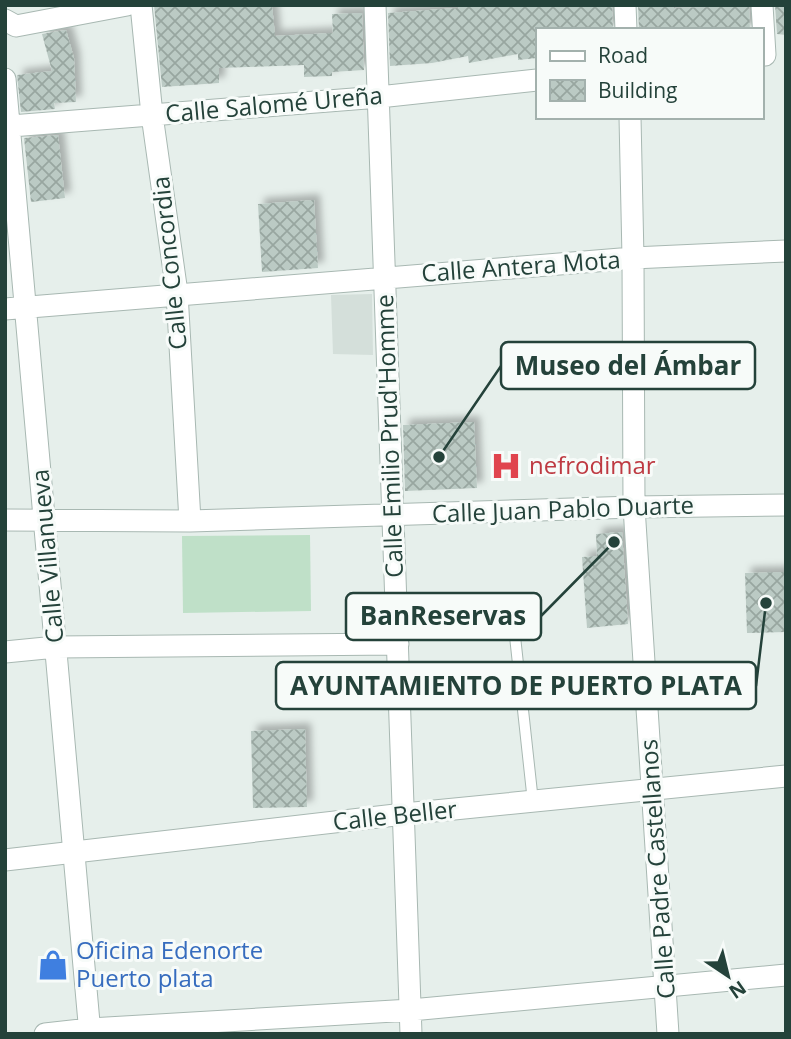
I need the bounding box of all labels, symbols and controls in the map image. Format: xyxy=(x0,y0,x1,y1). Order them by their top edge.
legend xyxy=(536,28,763,119)
text: Road xyxy=(598,41,648,69)
text: Building xyxy=(598,76,677,104)
street label: Calle Salomé Ureña xyxy=(164,78,384,129)
street label: Calle Concordia xyxy=(143,175,194,352)
street label: Calle Antera Mota xyxy=(420,242,622,289)
street label: Calle Emilio Prud'Homme xyxy=(367,294,410,578)
callout: Museo del Ámbar xyxy=(501,342,755,389)
text: Museo del Ámbar xyxy=(515,347,742,383)
place label: nefrodimar xyxy=(529,448,656,481)
hospital icon: nefrodimar xyxy=(489,449,523,483)
street label: Calle Villanueva xyxy=(22,468,71,644)
street label: Calle Juan Pablo Duarte xyxy=(431,487,695,530)
callout: BanReservas xyxy=(346,593,541,640)
text: BanReservas xyxy=(360,597,526,633)
callout: AYUNTAMIENTO DE PUERTO PLATA xyxy=(276,662,756,709)
text: AYUNTAMIENTO DE PUERTO PLATA xyxy=(290,667,742,703)
street label: Calle Padre Castellanos xyxy=(631,738,682,1000)
street label: Calle Beller xyxy=(331,792,459,837)
place label: Oficina Edenorte Puerto plata xyxy=(76,933,263,994)
north arrow xyxy=(693,941,763,1011)
shop icon: Oficina Edenorte Puerto plata xyxy=(36,948,70,982)
text: N xyxy=(724,975,752,1005)

